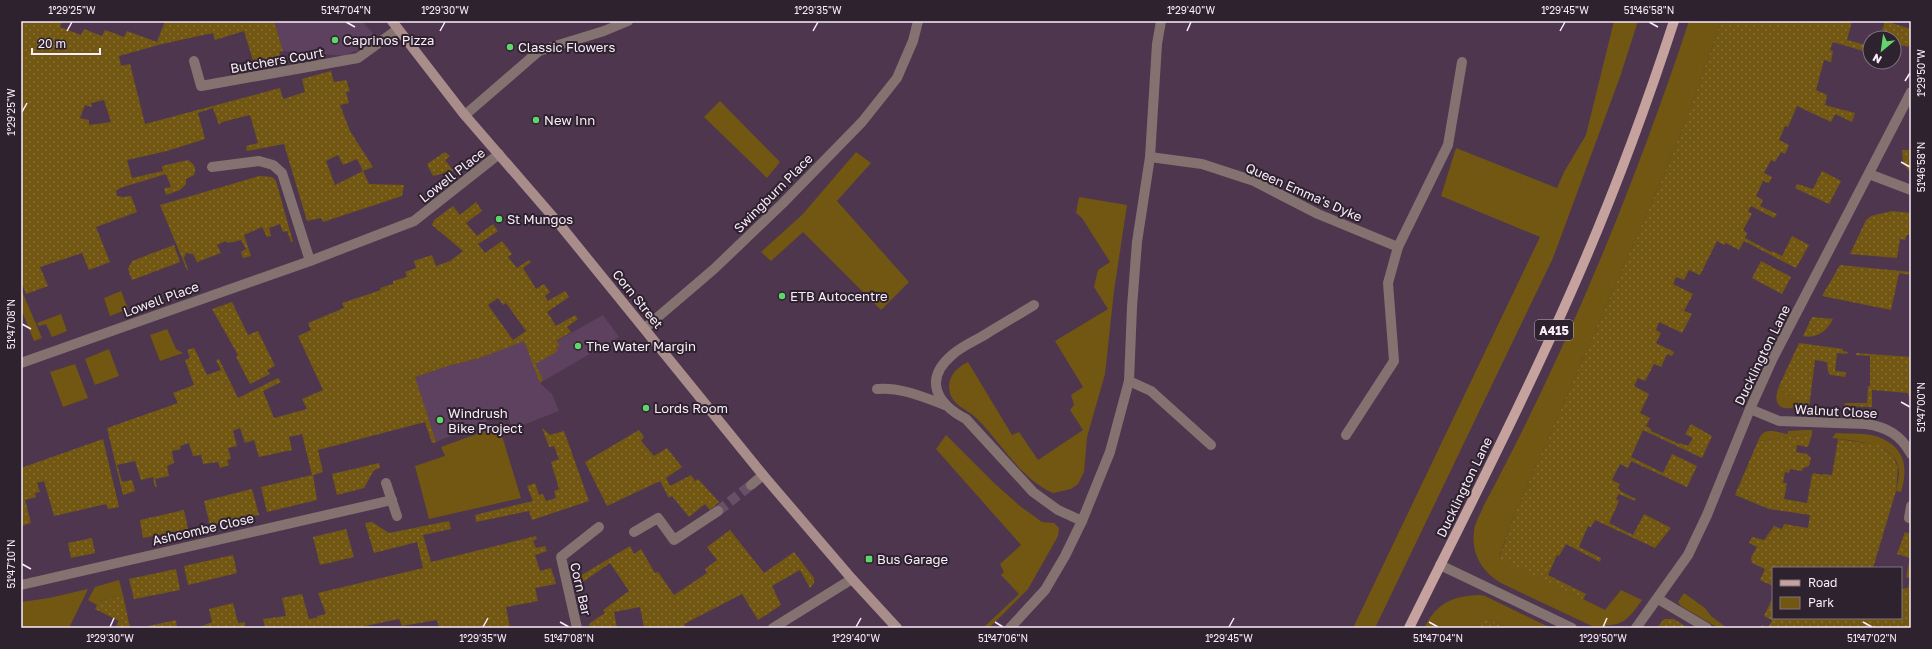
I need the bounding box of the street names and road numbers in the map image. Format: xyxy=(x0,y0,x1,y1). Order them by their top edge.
street label: Butchers Court xyxy=(229,44,325,76)
street label: Lowell Place xyxy=(416,144,488,206)
street label: Swingburn Place xyxy=(730,150,816,236)
street label: Queen Emma's Dyke xyxy=(1243,159,1365,225)
street label: Corn Street xyxy=(609,266,667,332)
street label: Lowell Place xyxy=(121,278,201,320)
street label: Ducklington Lane xyxy=(1731,302,1793,408)
road number: A415 xyxy=(1535,320,1573,340)
street label: Walnut Close xyxy=(1794,401,1878,421)
street label: Ducklington Lane xyxy=(1433,434,1495,540)
street label: Ashcombe Close xyxy=(151,510,255,548)
street label: Corn Bar xyxy=(567,561,595,617)

